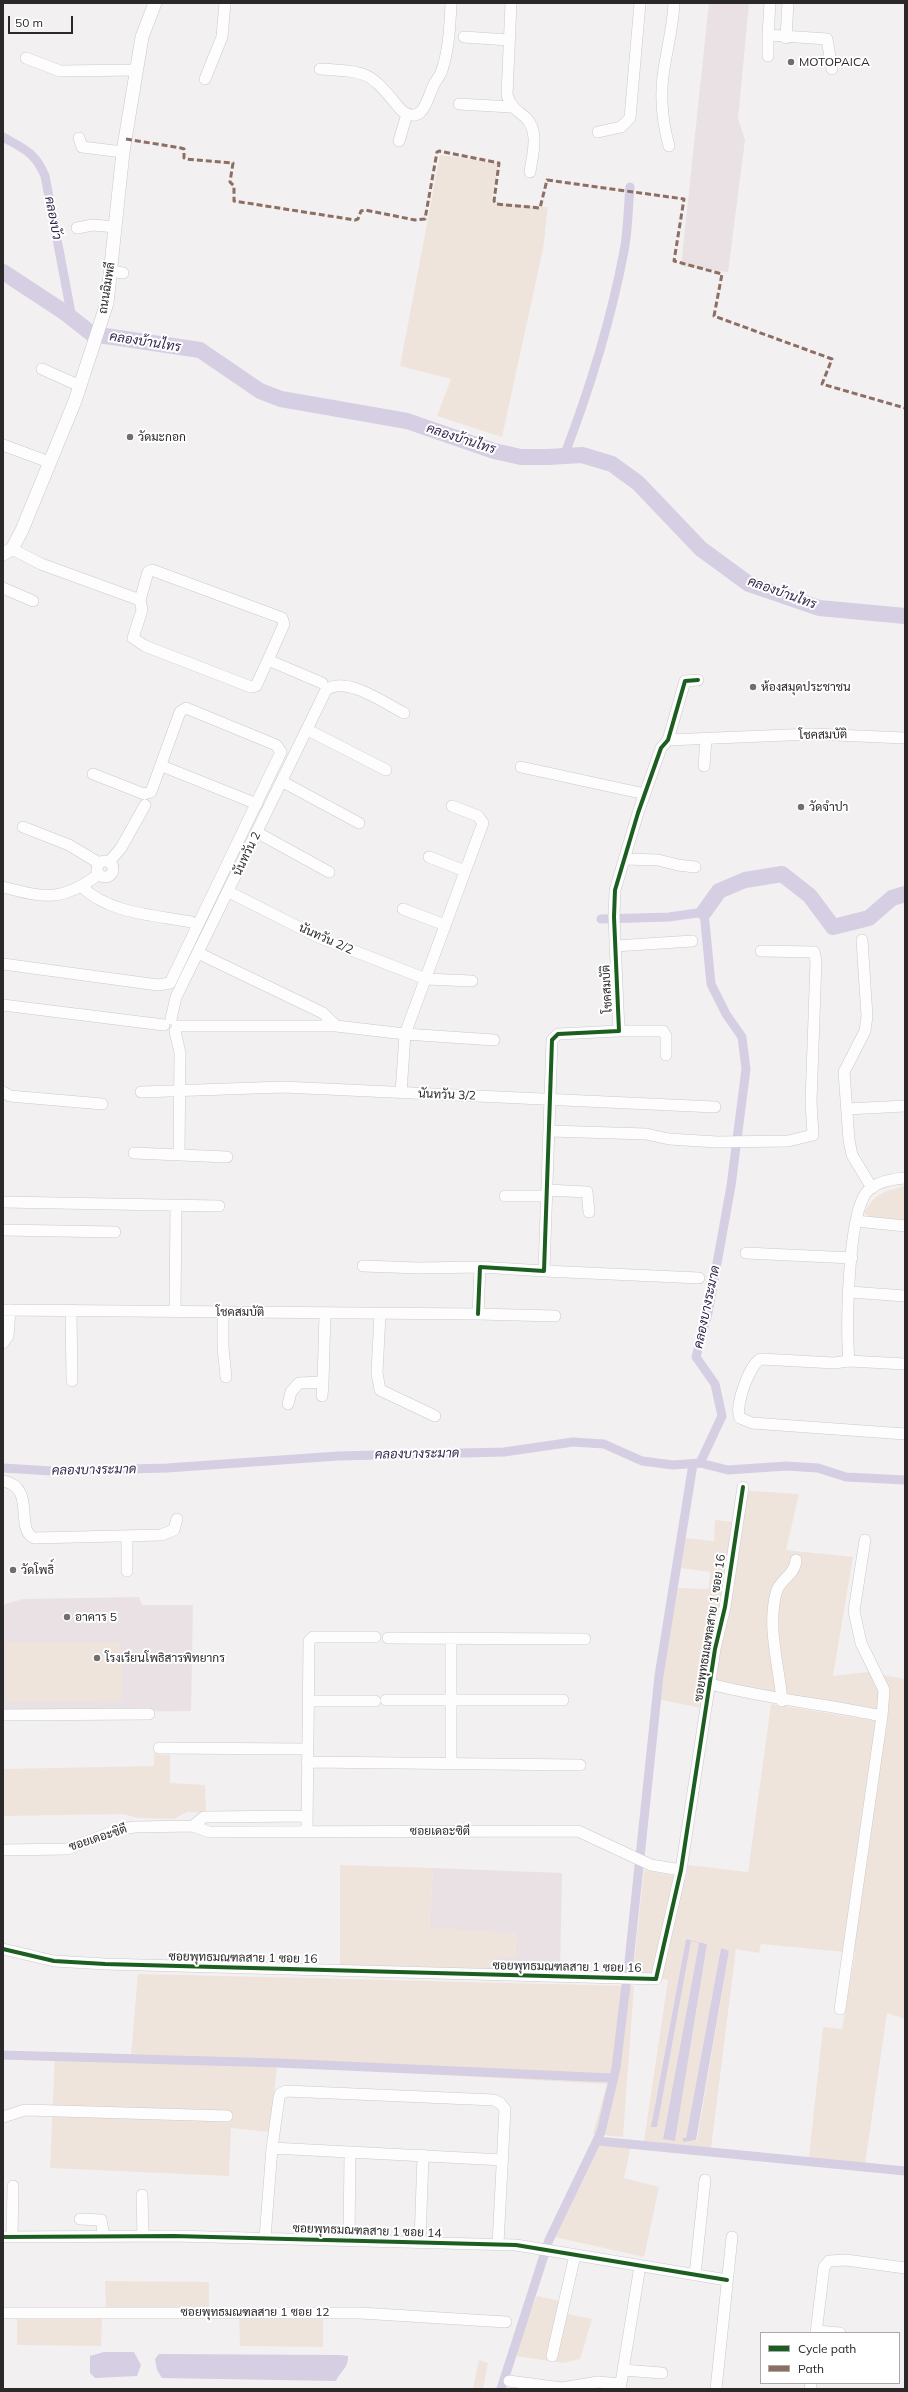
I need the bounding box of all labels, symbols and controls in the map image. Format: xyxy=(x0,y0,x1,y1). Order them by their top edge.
scale bar xyxy=(10,8,75,34)
text: 50 m xyxy=(15,15,43,30)
place label: MOTOPAICA xyxy=(799,55,870,69)
marker: MOTOPAICA xyxy=(786,57,796,67)
water label: คลองบัว xyxy=(41,195,65,241)
street label: ถนนฉิมพลี xyxy=(96,261,118,315)
water label: คลองบ้านไทร xyxy=(108,329,182,355)
water label: คลองบ้านไทร xyxy=(424,420,498,458)
place label: วัดมะกอก xyxy=(138,430,186,444)
marker: วัดมะกอก xyxy=(125,432,135,442)
water label: คลองบ้านไทร xyxy=(746,573,818,613)
place label: ห้องสมุดประชาชน xyxy=(761,680,851,694)
marker: ห้องสมุดประชาชน xyxy=(748,682,758,692)
street label: โชคสมบัติ xyxy=(799,727,847,743)
place label: วัดจำปา xyxy=(809,800,848,814)
marker: วัดจำปา xyxy=(796,802,806,812)
street label: นันทวัน 2 xyxy=(230,830,264,878)
street label: นันทวัน 2/2 xyxy=(297,921,355,957)
street label: โชคสมบัติ xyxy=(599,964,615,1014)
street label: นันทวัน 3/2 xyxy=(418,1087,476,1103)
water label: คลองบางระมาด xyxy=(691,1264,723,1350)
street label: โชคสมบัติ xyxy=(216,1305,264,1319)
water label: คลองบางระมาด xyxy=(375,1445,459,1463)
water label: คลองบางระมาด xyxy=(52,1461,136,1479)
street label: ซอยพุทธมณฑลสาย 1 ซอย 16 xyxy=(691,1553,729,1703)
place label: วัดโพธิ์ xyxy=(21,1563,54,1577)
marker: วัดโพธิ์ xyxy=(8,1565,18,1575)
place label: อาคาร 5 xyxy=(75,1610,117,1624)
marker: อาคาร 5 xyxy=(62,1612,72,1622)
place label: โรงเรียนโพธิสารพิทยากร xyxy=(105,1651,225,1665)
marker: โรงเรียนโพธิสารพิทยากร xyxy=(92,1653,102,1663)
street label: ซอยเดอะซิตี xyxy=(67,1822,129,1854)
street label: ซอยเดอะซิตี xyxy=(410,1824,470,1838)
street label: ซอยพุทธมณฑลสาย 1 ซอย 16 xyxy=(168,1950,318,1966)
street label: ซอยพุทธมณฑลสาย 1 ซอย 16 xyxy=(492,1959,642,1975)
street label: ซอยพุทธมณฑลสาย 1 ซอย 14 xyxy=(292,2221,442,2241)
street label: ซอยพุทธมณฑลสาย 1 ซอย 12 xyxy=(180,2305,330,2319)
legend xyxy=(760,2332,900,2384)
text: Cycle path xyxy=(798,2341,856,2356)
text: Path xyxy=(798,2361,824,2376)

